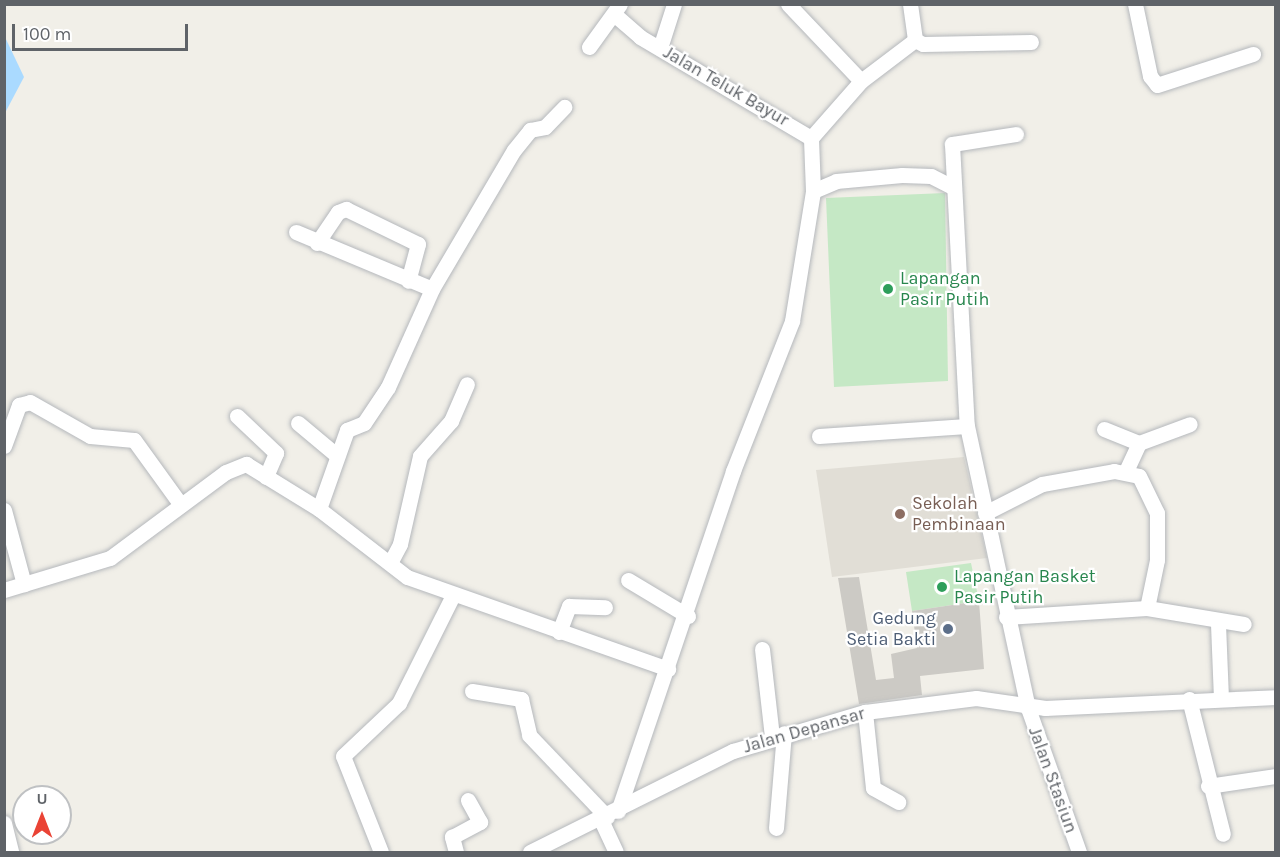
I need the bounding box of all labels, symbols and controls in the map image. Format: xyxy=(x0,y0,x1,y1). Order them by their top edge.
scale bar xyxy=(15,12,190,50)
text: 100 m xyxy=(23,23,71,45)
street label: Jalan Teluk Bayur xyxy=(659,41,793,131)
place label: Lapangan Pasir Putih xyxy=(900,268,989,310)
marker: Lapangan Pasir Putih xyxy=(881,282,895,296)
place label: Sekolah Pembinaan xyxy=(912,493,1006,536)
marker: Sekolah Pembinaan xyxy=(893,507,907,521)
place label: Lapangan Basket Pasir Putih xyxy=(954,566,1096,608)
marker: Lapangan Basket Pasir Putih xyxy=(935,580,949,594)
place label: Gedung Setia Bakti xyxy=(846,608,936,650)
marker: Gedung Setia Bakti xyxy=(941,622,955,636)
street label: Jalan Depansar xyxy=(741,702,867,758)
street label: Jalan Stasiun xyxy=(1024,724,1082,836)
north arrow xyxy=(12,785,72,845)
text: U xyxy=(36,789,48,808)

